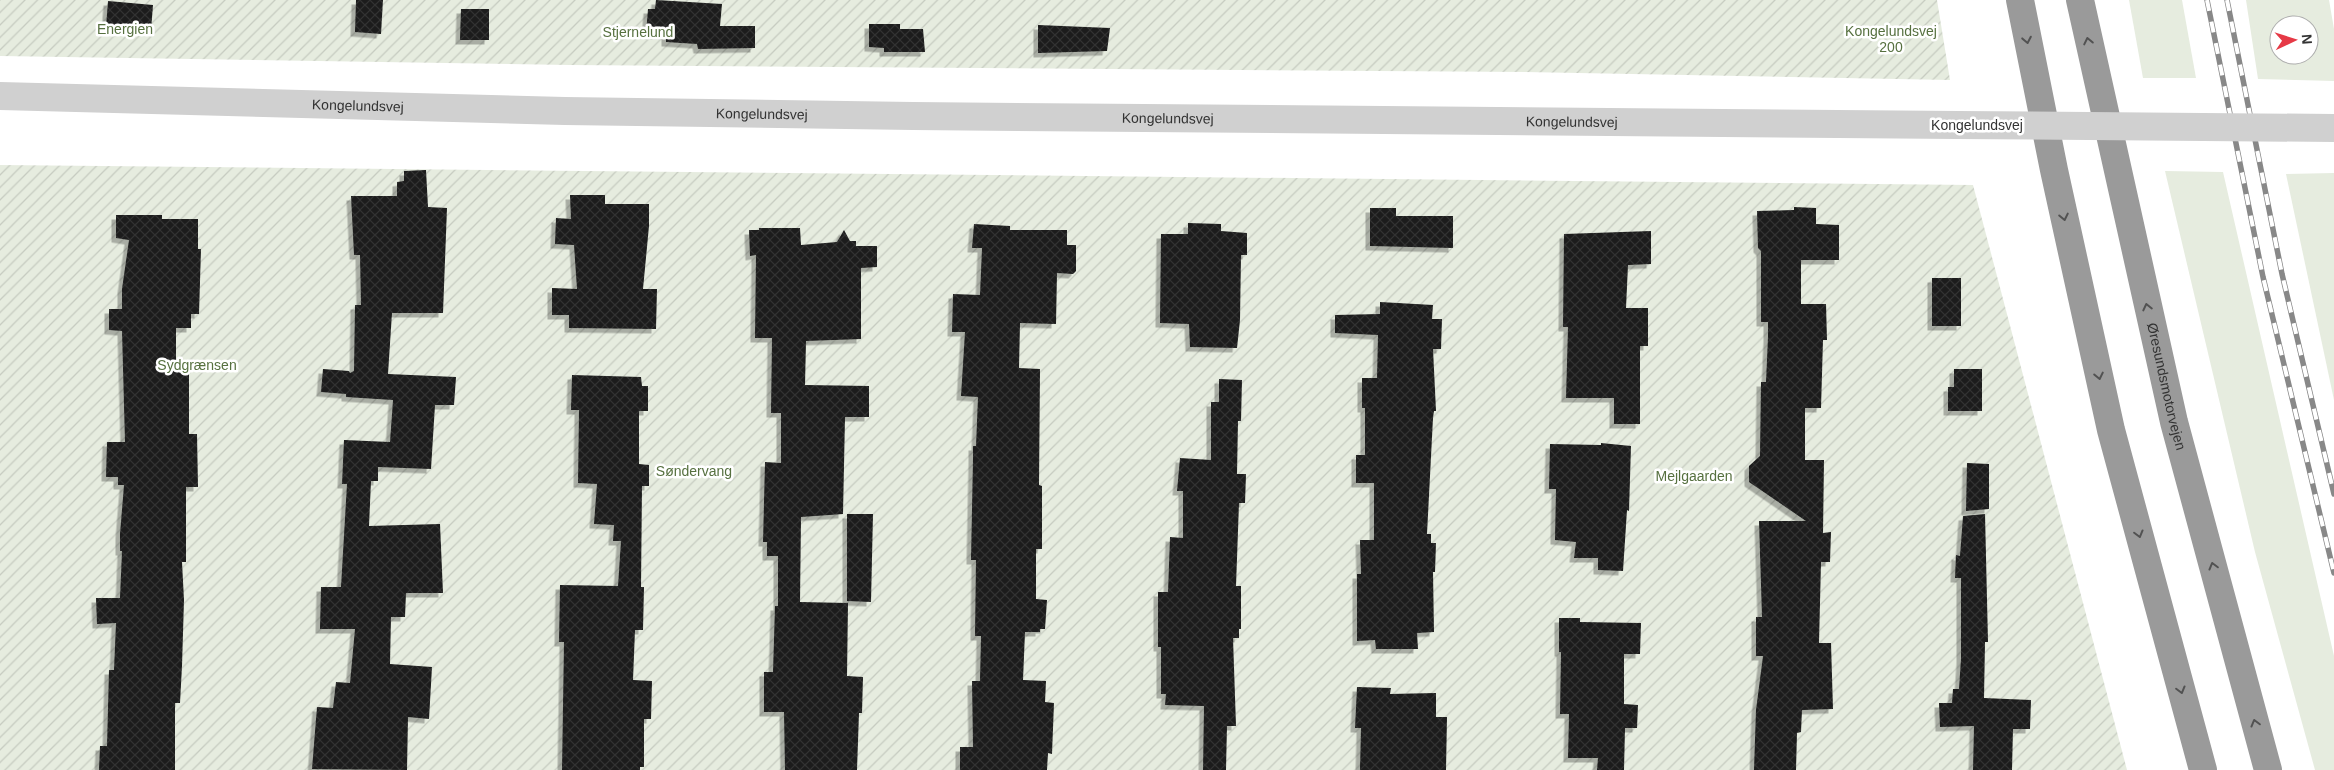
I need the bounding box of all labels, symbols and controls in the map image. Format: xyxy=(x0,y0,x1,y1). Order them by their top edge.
north arrow xyxy=(2269,15,2319,65)
park label: Energien xyxy=(97,21,153,37)
park label: Kongelundsvej 200 xyxy=(1845,23,1937,55)
park label: Stjernelund xyxy=(603,24,673,40)
text: N xyxy=(2299,33,2315,45)
one-way arrow xyxy=(2022,36,2032,45)
one-way arrow xyxy=(2083,36,2094,45)
street label: Kongelundsvej xyxy=(312,96,404,115)
street label: Kongelundsvej xyxy=(716,105,808,122)
street label: Kongelundsvej xyxy=(1122,110,1214,127)
street label: Kongelundsvej xyxy=(1526,113,1618,130)
street label: Kongelundsvej xyxy=(1931,117,2023,133)
one-way arrow xyxy=(2058,213,2069,222)
one-way arrow xyxy=(2142,302,2153,311)
street label: Øresundsmotorvejen xyxy=(2144,321,2189,452)
park label: Sydgrænsen xyxy=(157,357,237,373)
one-way arrow xyxy=(2093,372,2104,381)
park label: Søndervang xyxy=(656,463,732,479)
park label: Mejlgaarden xyxy=(1655,468,1733,484)
one-way arrow xyxy=(2133,529,2144,538)
one-way arrow xyxy=(2208,563,2218,571)
one-way arrow xyxy=(2176,686,2186,694)
one-way arrow xyxy=(2251,719,2261,728)

